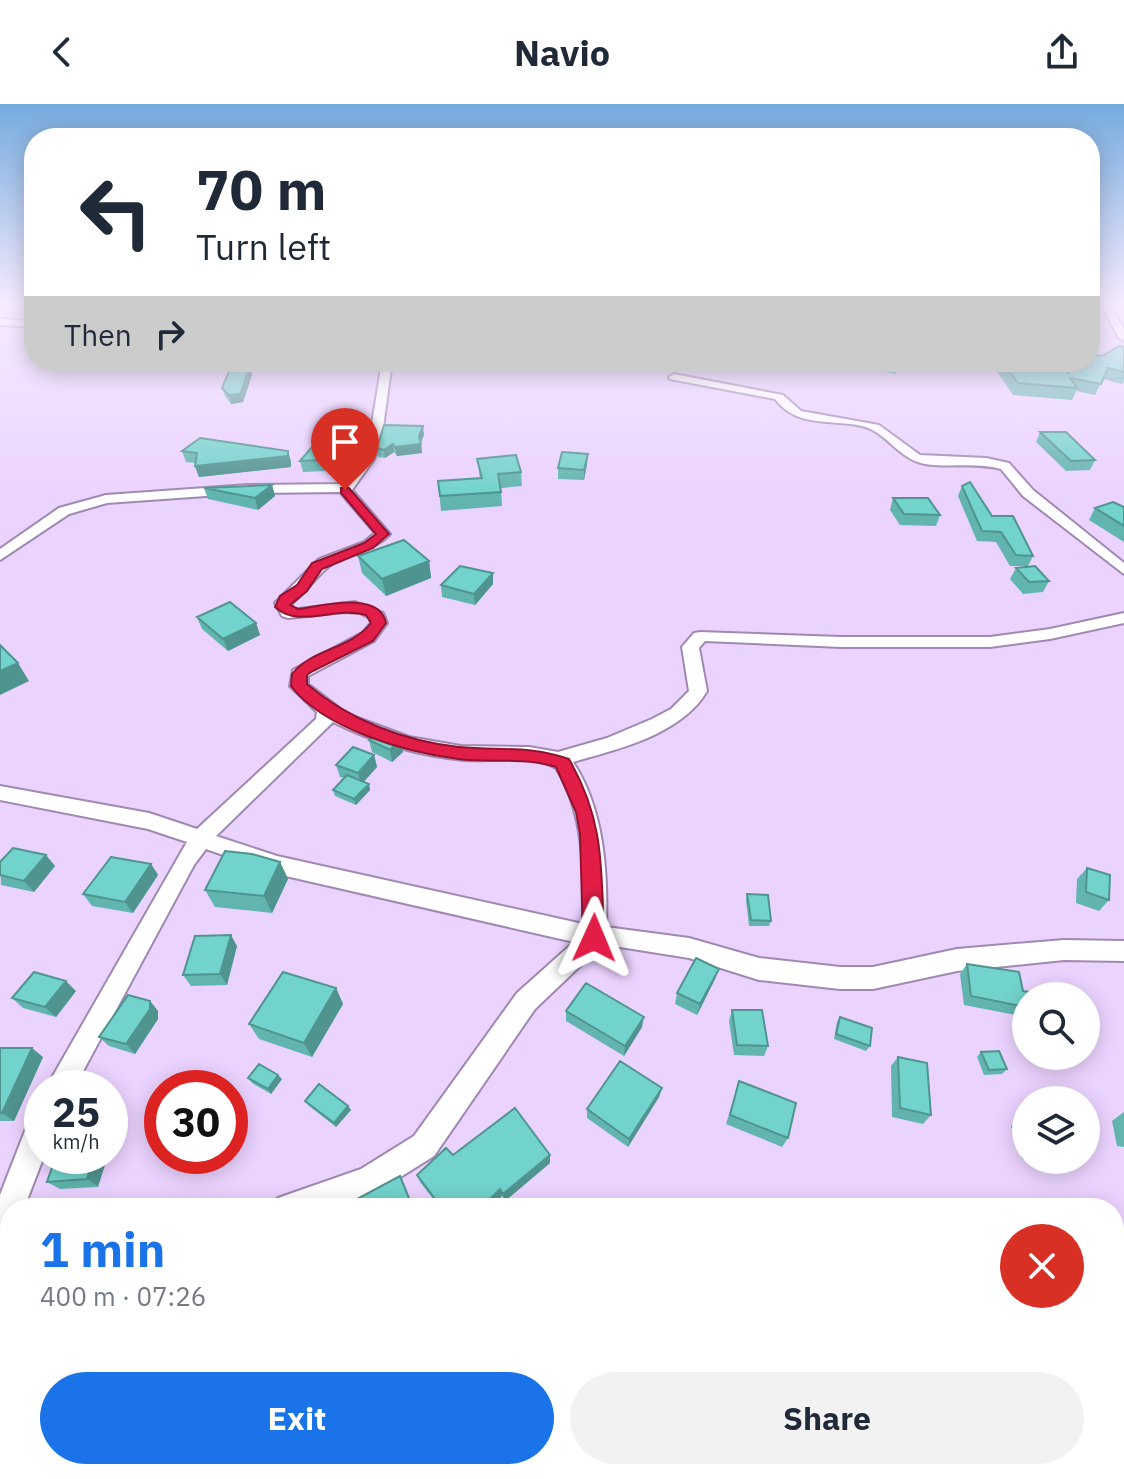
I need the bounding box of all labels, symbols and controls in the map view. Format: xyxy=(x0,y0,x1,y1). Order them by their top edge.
text: Navio xyxy=(514,29,610,76)
icon: back xyxy=(40,30,84,74)
icon: share xyxy=(1040,30,1084,74)
text: 70 m xyxy=(196,153,326,225)
icon: left xyxy=(64,160,168,264)
text: Turn left xyxy=(196,223,331,270)
icon: right xyxy=(148,312,192,356)
text: Then xyxy=(64,315,132,354)
pin xyxy=(311,408,379,490)
icon: arrive xyxy=(323,420,367,464)
position arrow xyxy=(552,896,636,980)
map controls xyxy=(1012,982,1100,1174)
button: search xyxy=(1012,982,1100,1070)
speed limit sign: 30 xyxy=(144,1070,248,1174)
text: 25 xyxy=(52,1086,100,1138)
button: layers xyxy=(1012,1086,1100,1174)
text: km/h xyxy=(52,1128,100,1155)
text: 1 min xyxy=(40,1218,165,1280)
button: close xyxy=(1000,1224,1084,1308)
text: 400 m · 07:26 xyxy=(40,1279,206,1313)
button: Exit xyxy=(40,1372,554,1464)
button: Share xyxy=(570,1372,1084,1464)

